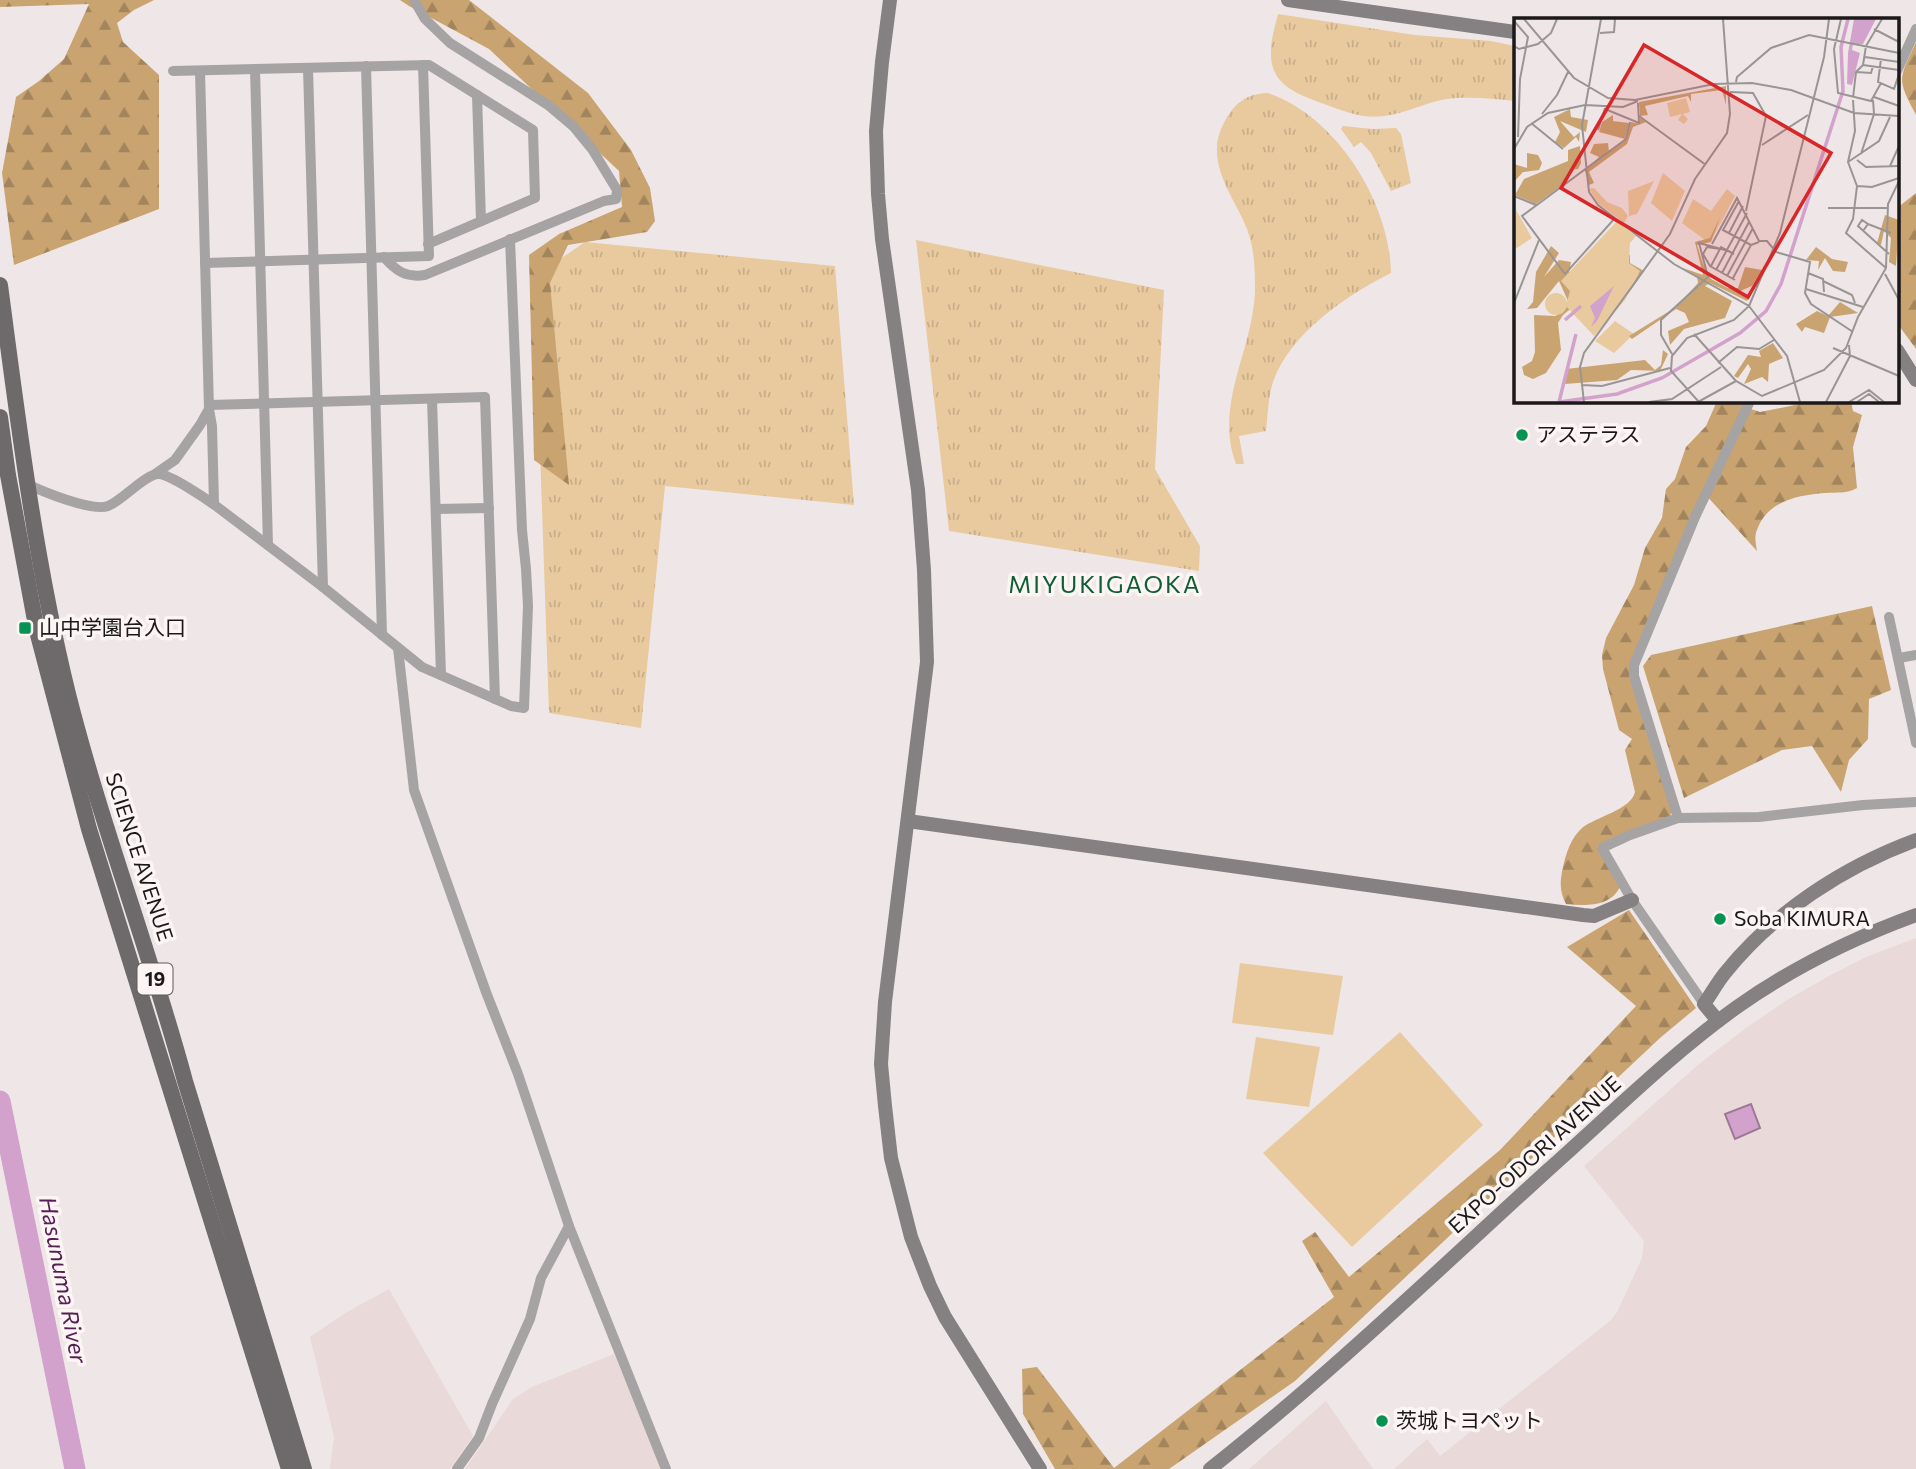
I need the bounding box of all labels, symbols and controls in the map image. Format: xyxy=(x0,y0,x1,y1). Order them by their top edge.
inset map xyxy=(1514,18,1898,402)
place label: アステラス xyxy=(1536,421,1641,446)
marker: アステラス xyxy=(1514,427,1530,443)
district label: MIYUKIGAOKA xyxy=(1008,569,1202,598)
place label: 山中学園台入口 xyxy=(39,614,186,639)
marker: 山中学園台入口 xyxy=(17,620,33,636)
street label: SCIENCE AVENUE xyxy=(101,769,179,944)
place label: Soba KIMURA xyxy=(1734,905,1870,930)
marker: Soba KIMURA xyxy=(1712,911,1728,927)
road number: 19 xyxy=(138,964,172,995)
street label: EXPO-ODORI AVENUE xyxy=(1443,1070,1625,1238)
water label: Hasunuma River xyxy=(34,1194,94,1366)
place label: 茨城トヨペット xyxy=(1396,1407,1543,1432)
marker: 茨城トヨペット xyxy=(1374,1413,1390,1429)

